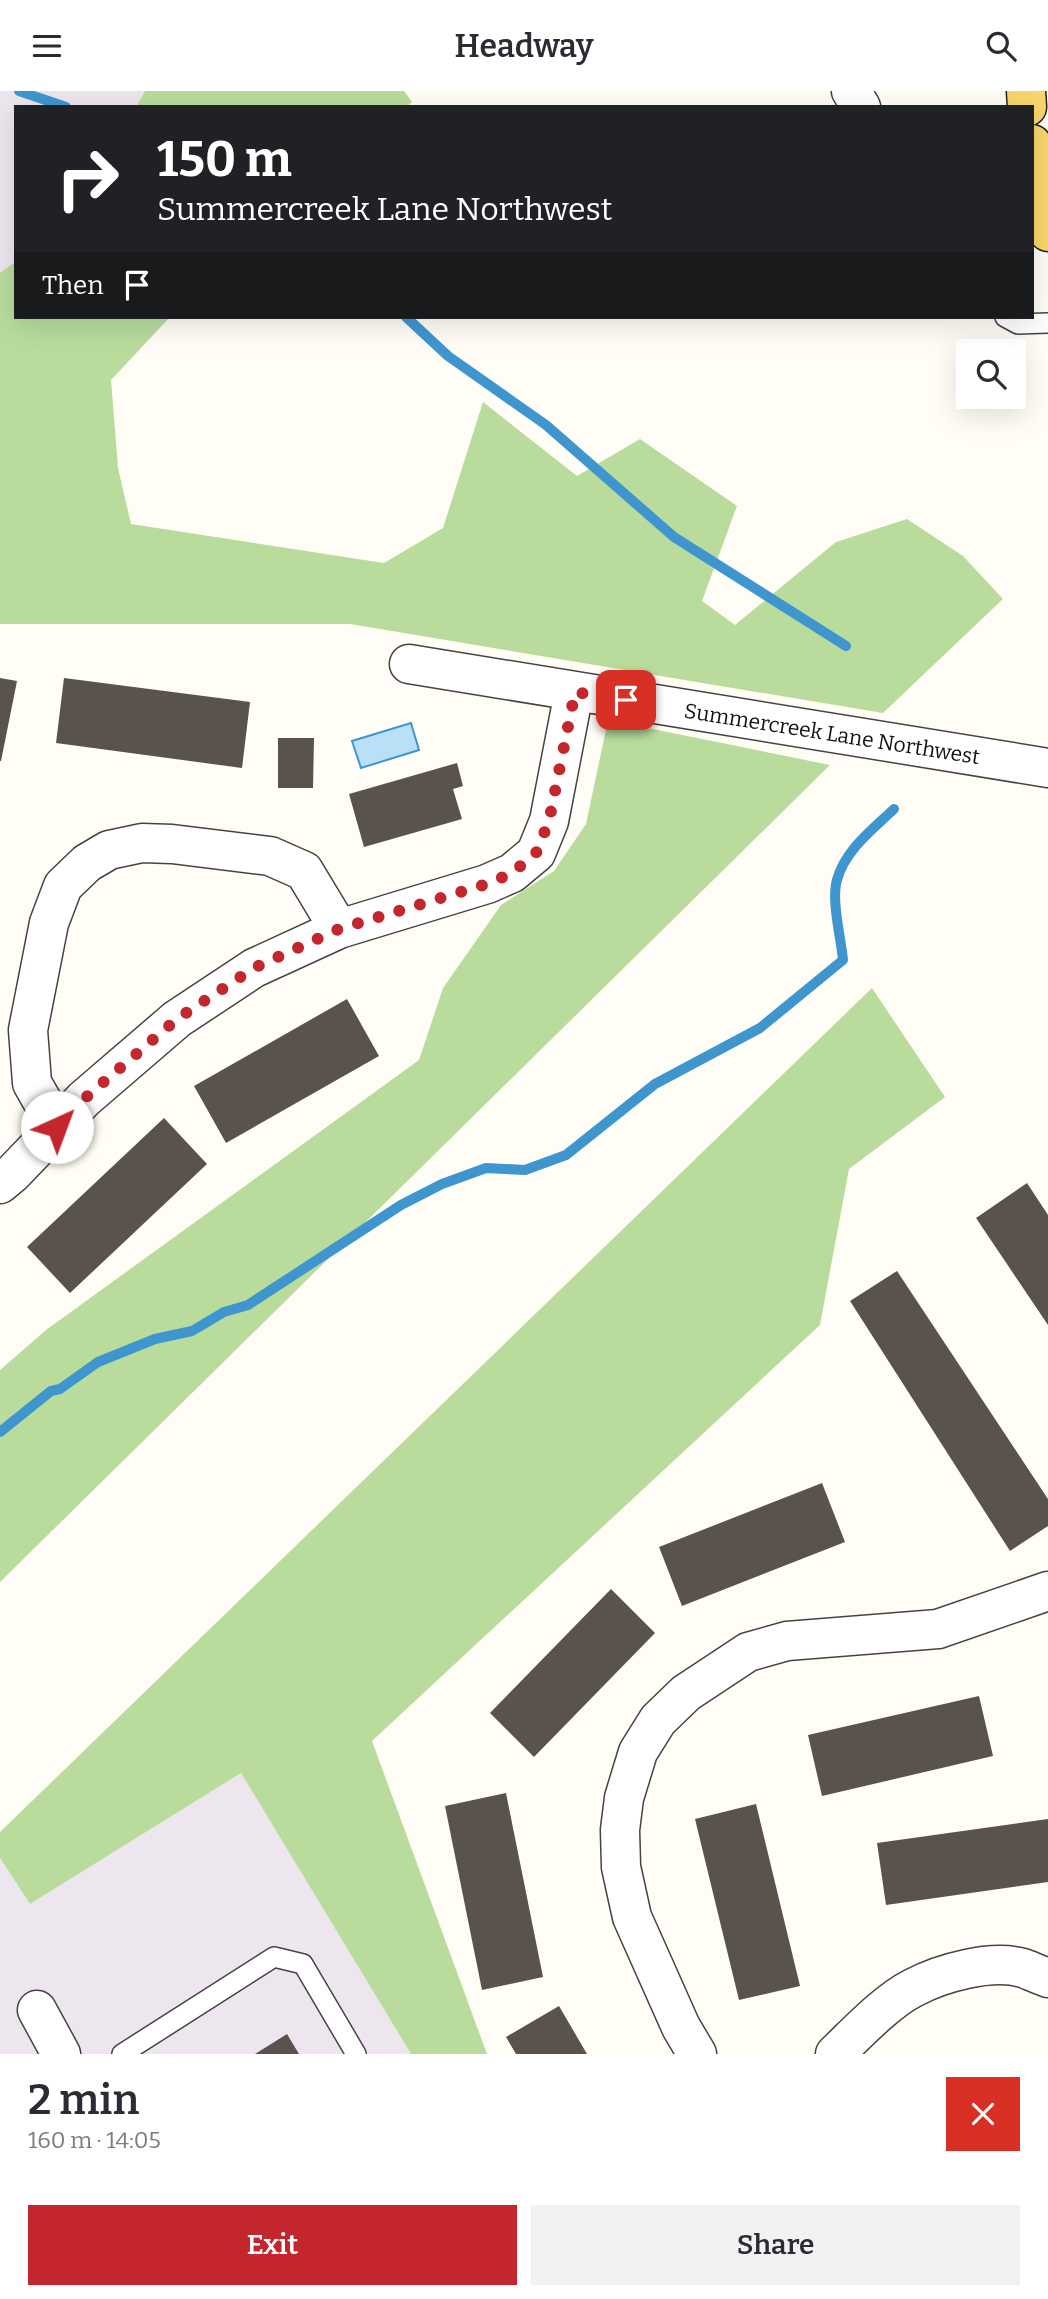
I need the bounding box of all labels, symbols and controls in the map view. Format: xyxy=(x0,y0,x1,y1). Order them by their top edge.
icon: menu xyxy=(28,27,66,65)
text: Headway xyxy=(455,27,593,65)
icon: search xyxy=(982,27,1020,65)
text: 150 m xyxy=(157,130,292,189)
icon: right xyxy=(42,133,133,224)
text: Summercreek Lane Northwest xyxy=(157,190,612,228)
icon: arrive xyxy=(118,266,156,304)
text: Then xyxy=(42,270,104,301)
map controls xyxy=(956,339,1026,409)
button: search xyxy=(956,339,1026,409)
pin xyxy=(596,670,656,730)
icon: arrive xyxy=(607,681,645,719)
street label: Summercreek Lane Northwest xyxy=(682,698,982,770)
position arrow xyxy=(20,1090,94,1164)
text: 2 min xyxy=(28,2075,139,2125)
button: close xyxy=(946,2077,1020,2151)
text: 160 m · 14:05 xyxy=(28,2126,161,2154)
button: Exit xyxy=(28,2205,517,2285)
button: Share xyxy=(531,2205,1020,2285)

